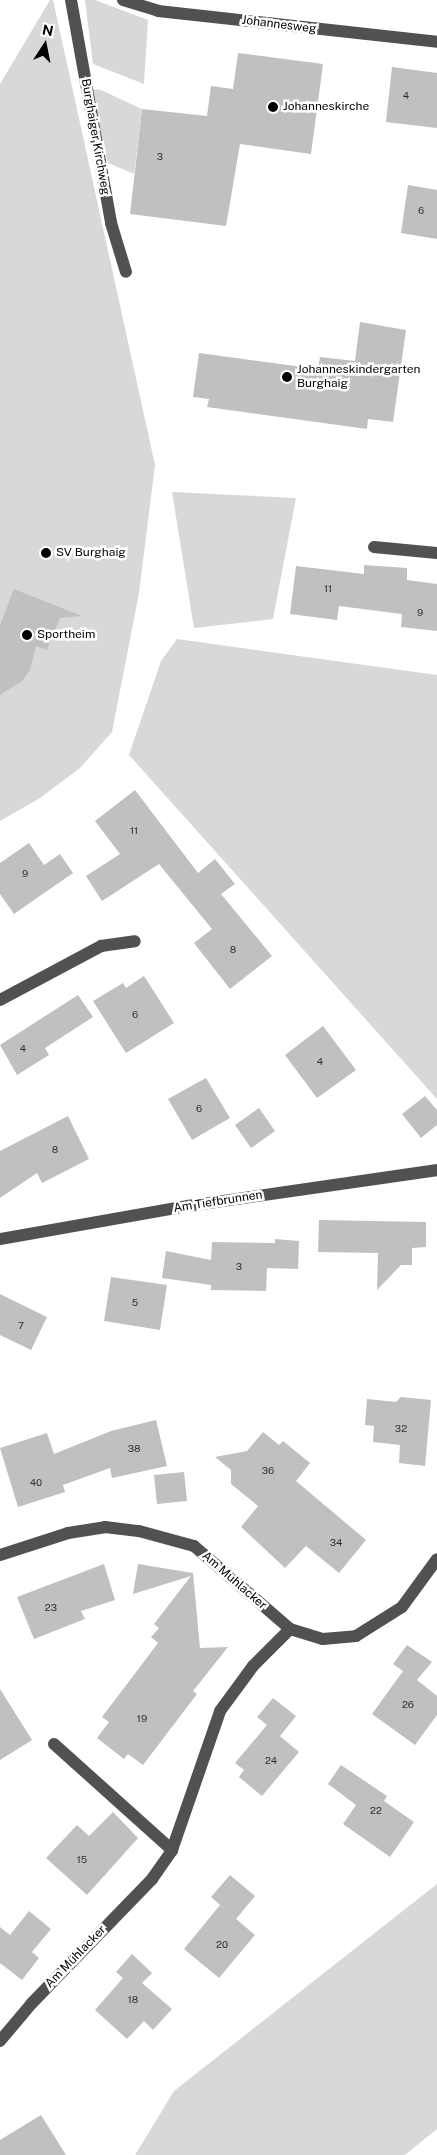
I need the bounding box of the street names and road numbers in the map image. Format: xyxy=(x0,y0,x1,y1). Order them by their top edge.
street label: Johannesweg xyxy=(241,13,317,37)
street label: Burghaiger Kirchweg xyxy=(78,78,112,196)
street label: Am Tiefbrunnen xyxy=(173,1188,263,1216)
street label: Am Mühlacker xyxy=(199,1549,269,1613)
street label: Am Mühlacker xyxy=(43,1923,109,1991)

